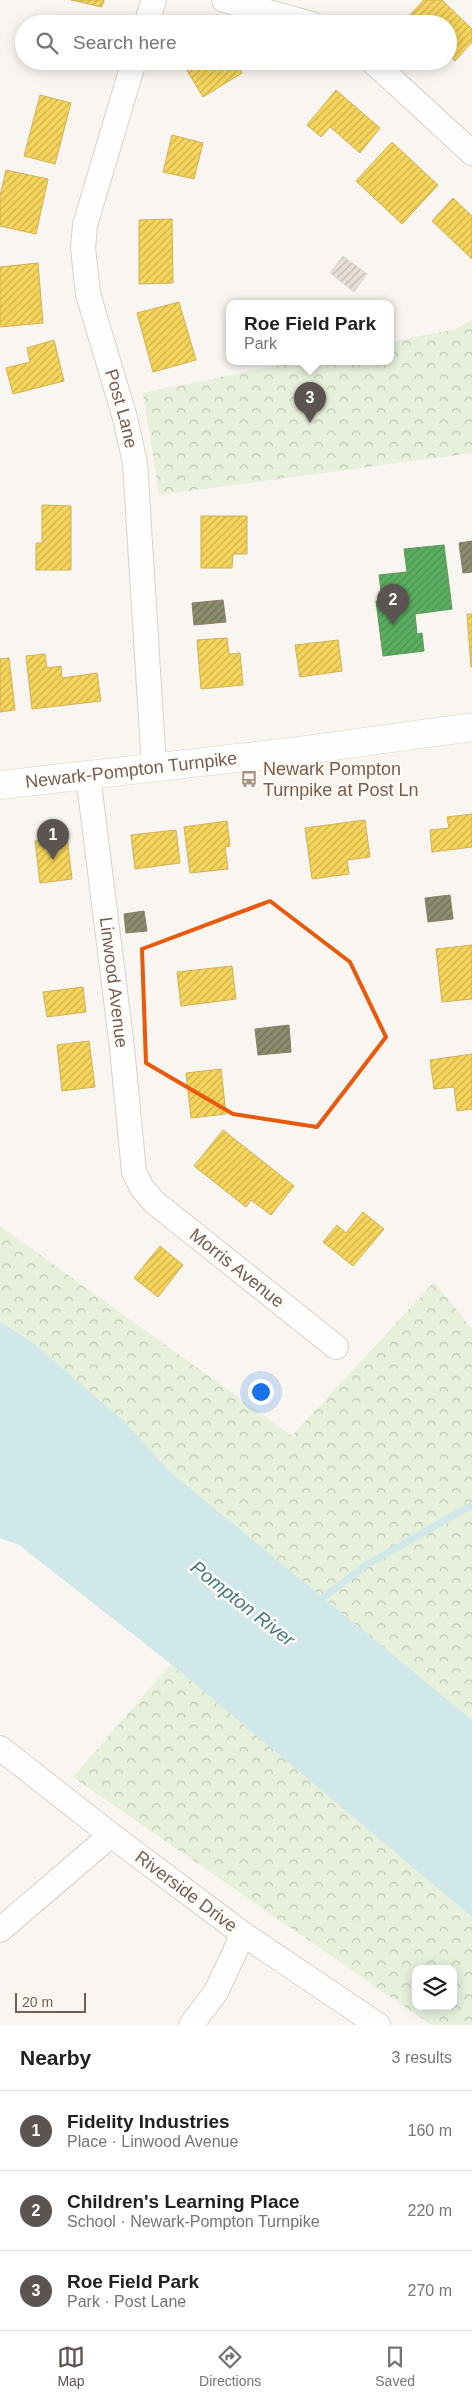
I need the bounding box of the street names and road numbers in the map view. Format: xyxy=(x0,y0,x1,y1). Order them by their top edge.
street label: Post Lane xyxy=(101,367,141,450)
street label: Newark-Pompton Turnpike xyxy=(24,748,238,792)
street label: Linwood Avenue xyxy=(96,916,132,1049)
street label: Morris Avenue xyxy=(186,1224,288,1312)
street label: Riverside Drive xyxy=(131,1847,241,1936)

